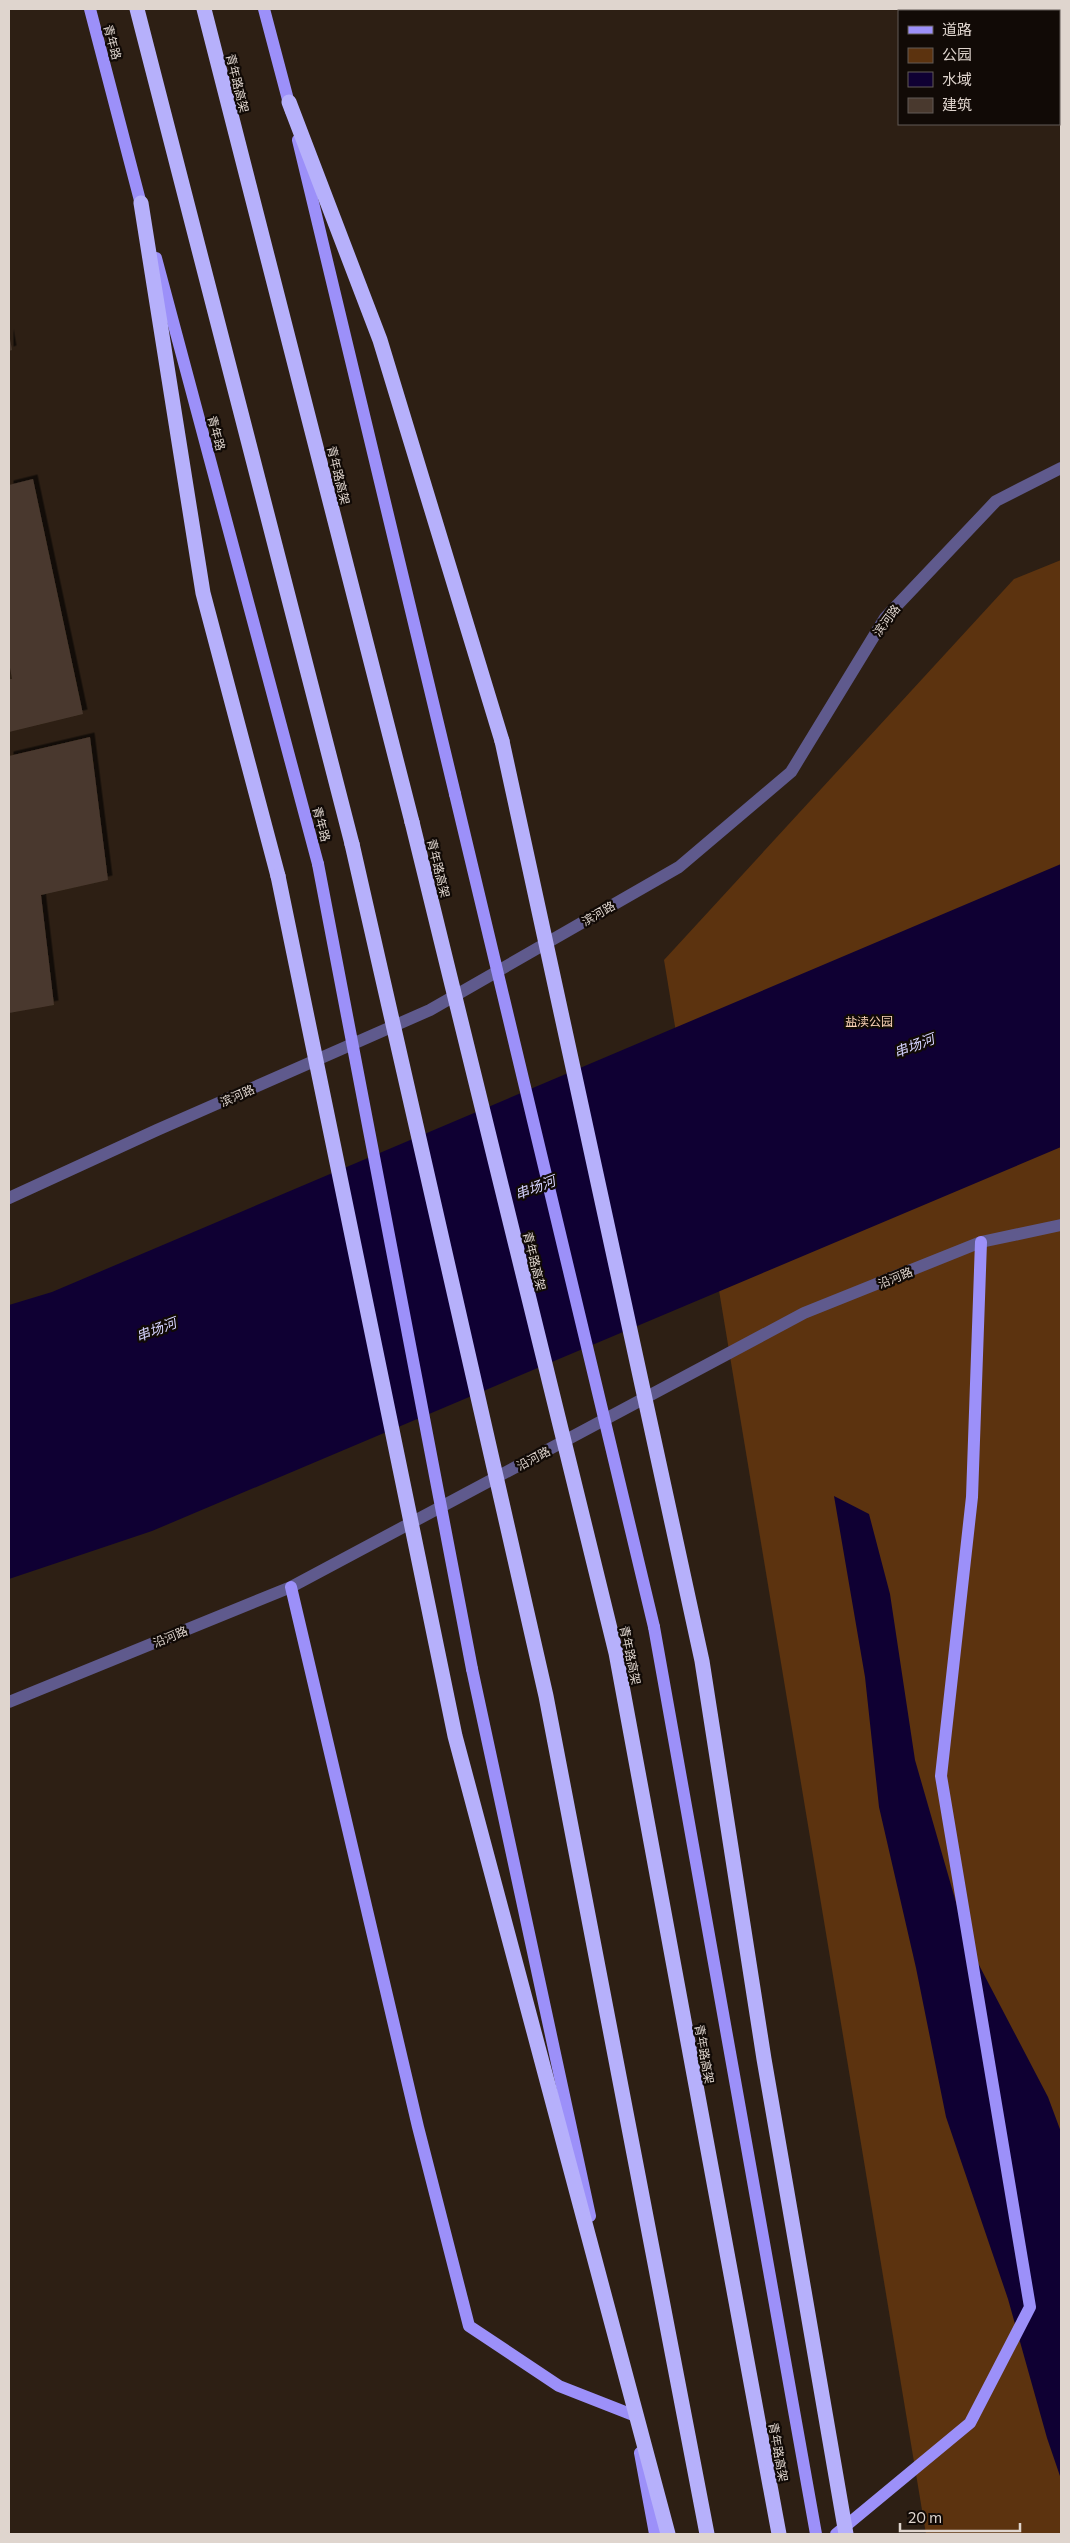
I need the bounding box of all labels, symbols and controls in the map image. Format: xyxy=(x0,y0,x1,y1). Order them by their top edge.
legend xyxy=(898,10,1060,125)
text: 道路 xyxy=(942,20,972,38)
street label: 青年路 xyxy=(102,23,124,61)
text: 公园 xyxy=(942,45,972,63)
street label: 青年路高架 xyxy=(224,52,252,114)
text: 水域 xyxy=(942,70,972,88)
text: 建筑 xyxy=(942,95,972,113)
street label: 青年路 xyxy=(206,414,228,452)
street label: 青年路高架 xyxy=(325,444,353,506)
street label: 滨河路 xyxy=(870,601,902,639)
street label: 青年路 xyxy=(311,805,333,843)
street label: 青年路高架 xyxy=(425,837,453,899)
street label: 滨河路 xyxy=(579,898,617,928)
park label: 盐渎公园 xyxy=(845,1014,893,1028)
water label: 串场河 xyxy=(891,1028,939,1060)
street label: 滨河路 xyxy=(218,1081,256,1109)
water label: 串场河 xyxy=(512,1170,560,1202)
street label: 青年路高架 xyxy=(521,1230,549,1292)
street label: 沿河路 xyxy=(876,1264,914,1290)
water label: 串场河 xyxy=(133,1312,181,1344)
street label: 沿河路 xyxy=(514,1443,552,1473)
street label: 沿河路 xyxy=(151,1623,189,1649)
street label: 青年路高架 xyxy=(618,1624,644,1686)
street label: 青年路高架 xyxy=(693,2023,717,2085)
street label: 青年路高架 xyxy=(767,2421,791,2483)
scale bar xyxy=(900,2500,1020,2532)
text: 20 m xyxy=(908,2508,942,2526)

